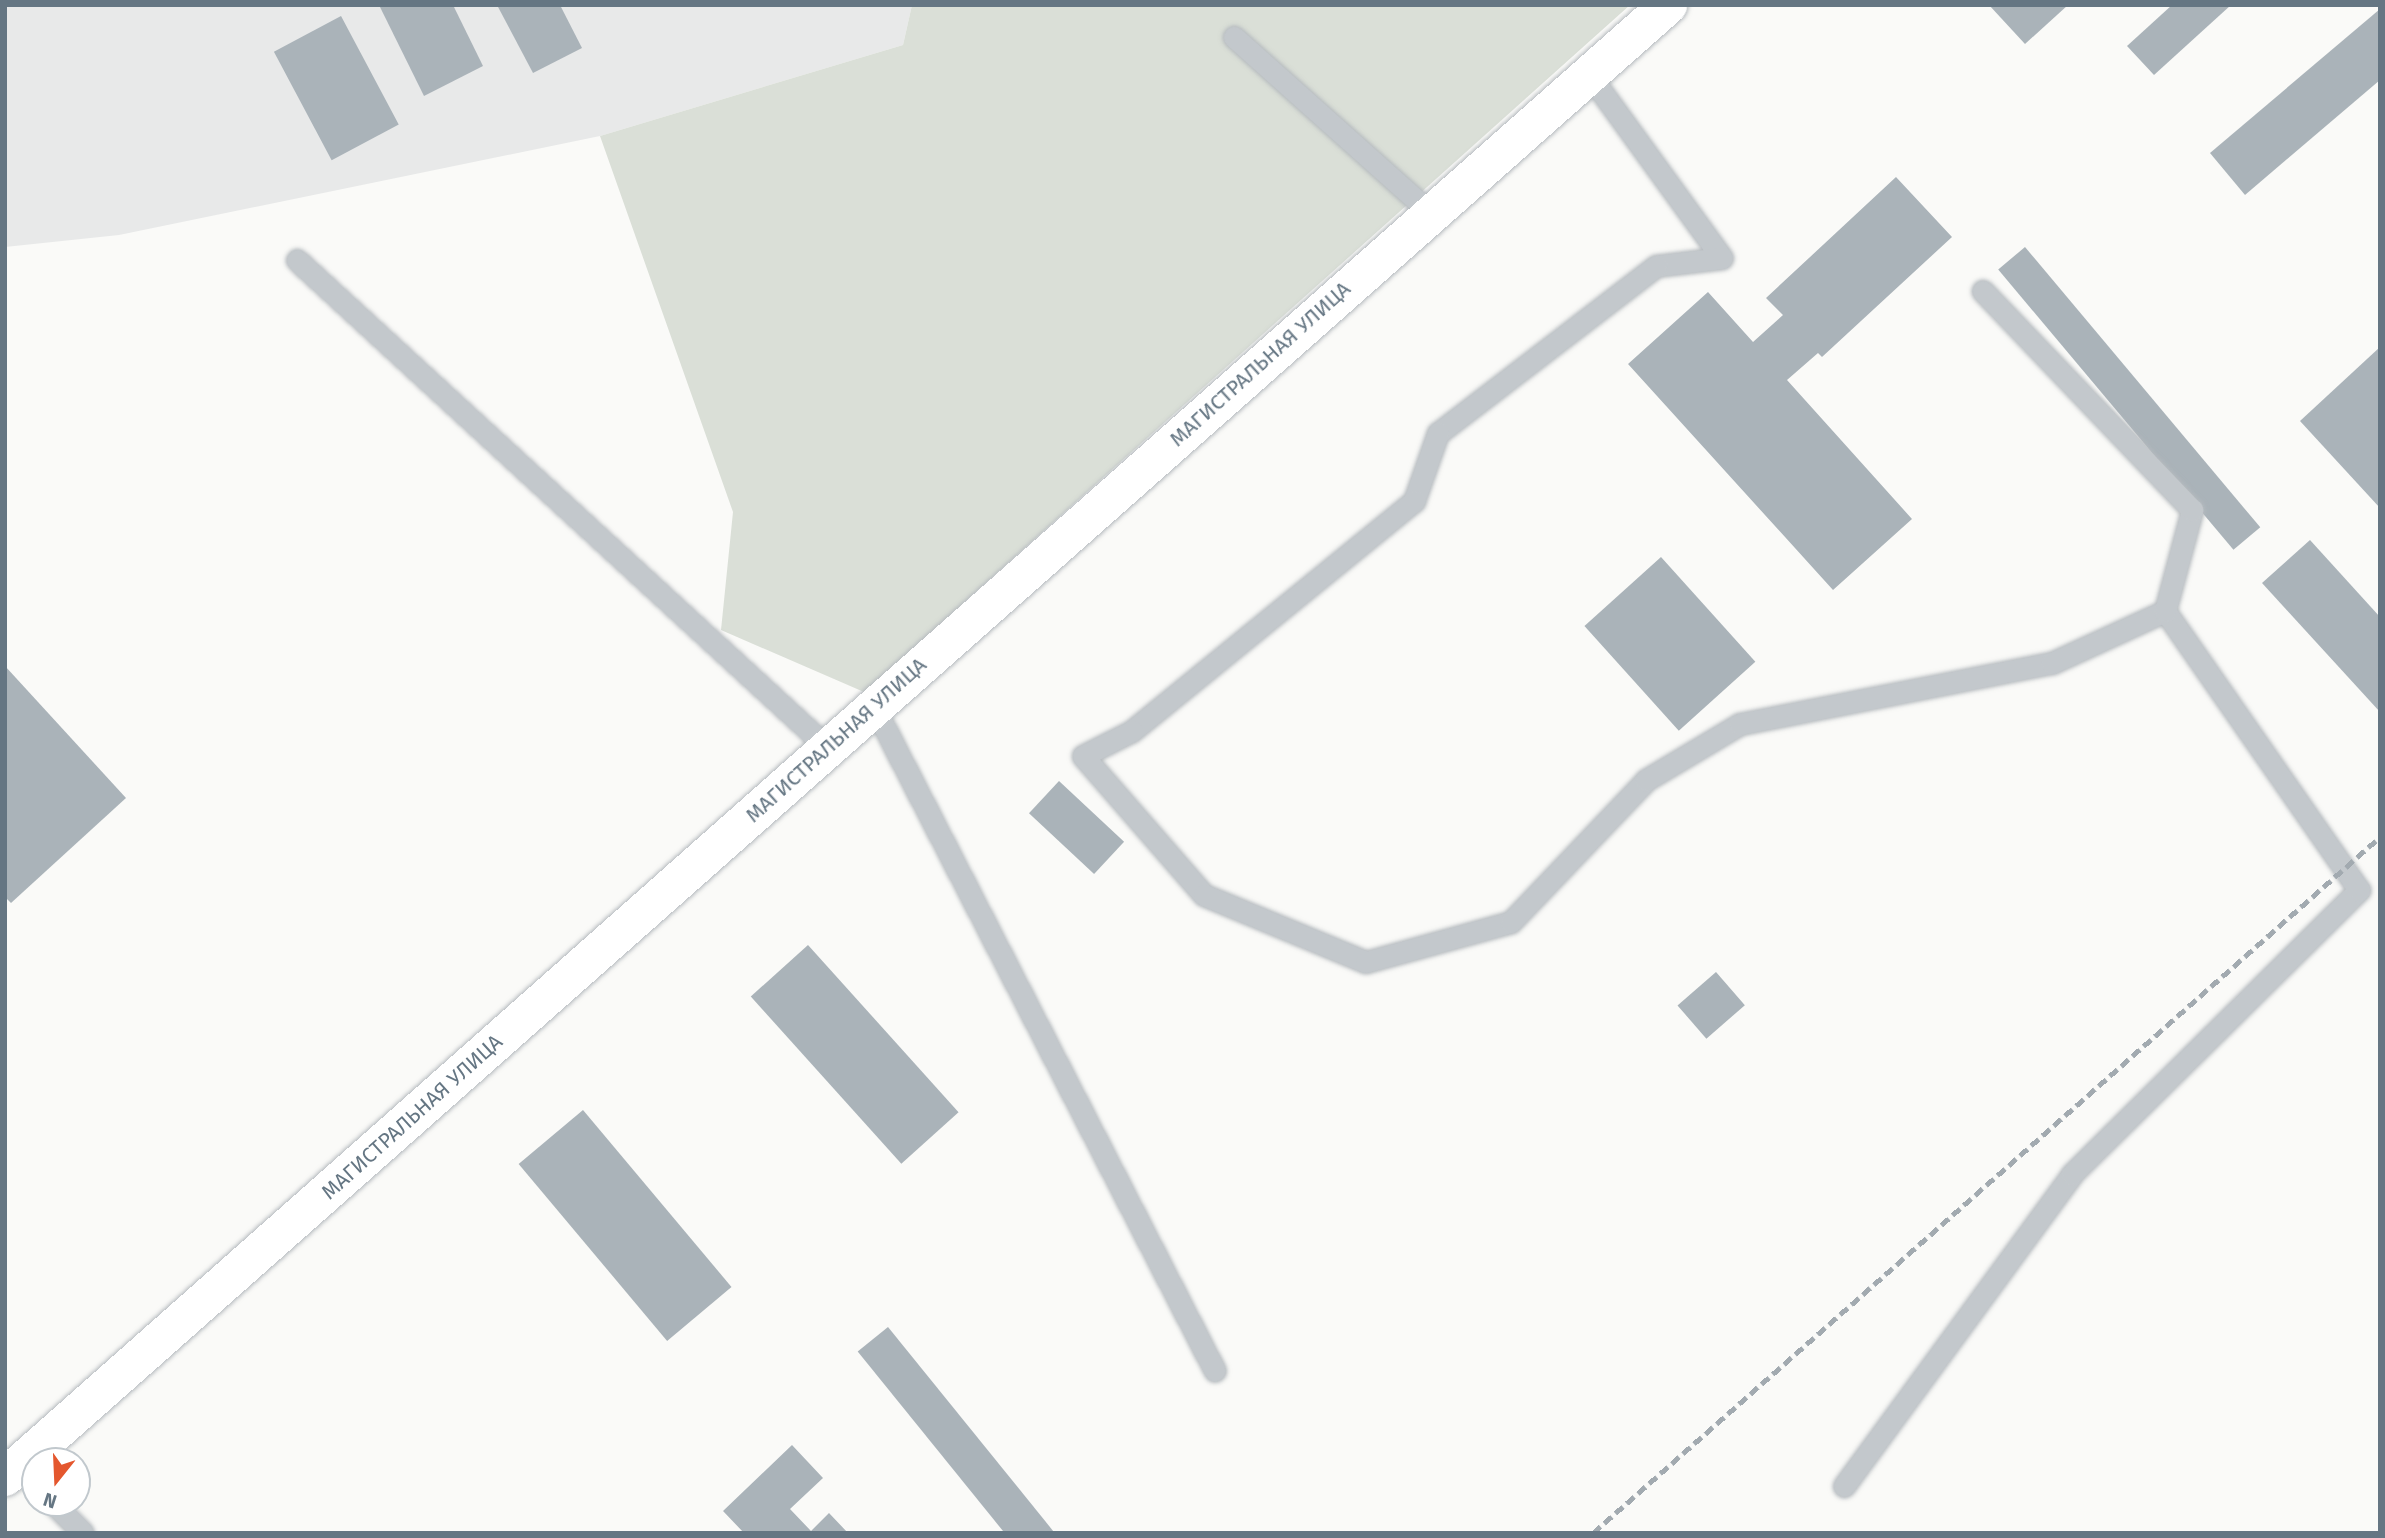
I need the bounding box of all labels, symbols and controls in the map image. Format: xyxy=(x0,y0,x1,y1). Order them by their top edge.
street label: МАГИСТРАЛЬНАЯ УЛИЦА xyxy=(1165,276,1355,452)
street label: МАГИСТРАЛЬНАЯ УЛИЦА xyxy=(741,652,931,828)
street label: МАГИСТРАЛЬНАЯ УЛИЦА xyxy=(317,1029,507,1205)
north arrow xyxy=(21,1447,91,1517)
text: N xyxy=(40,1488,60,1513)

